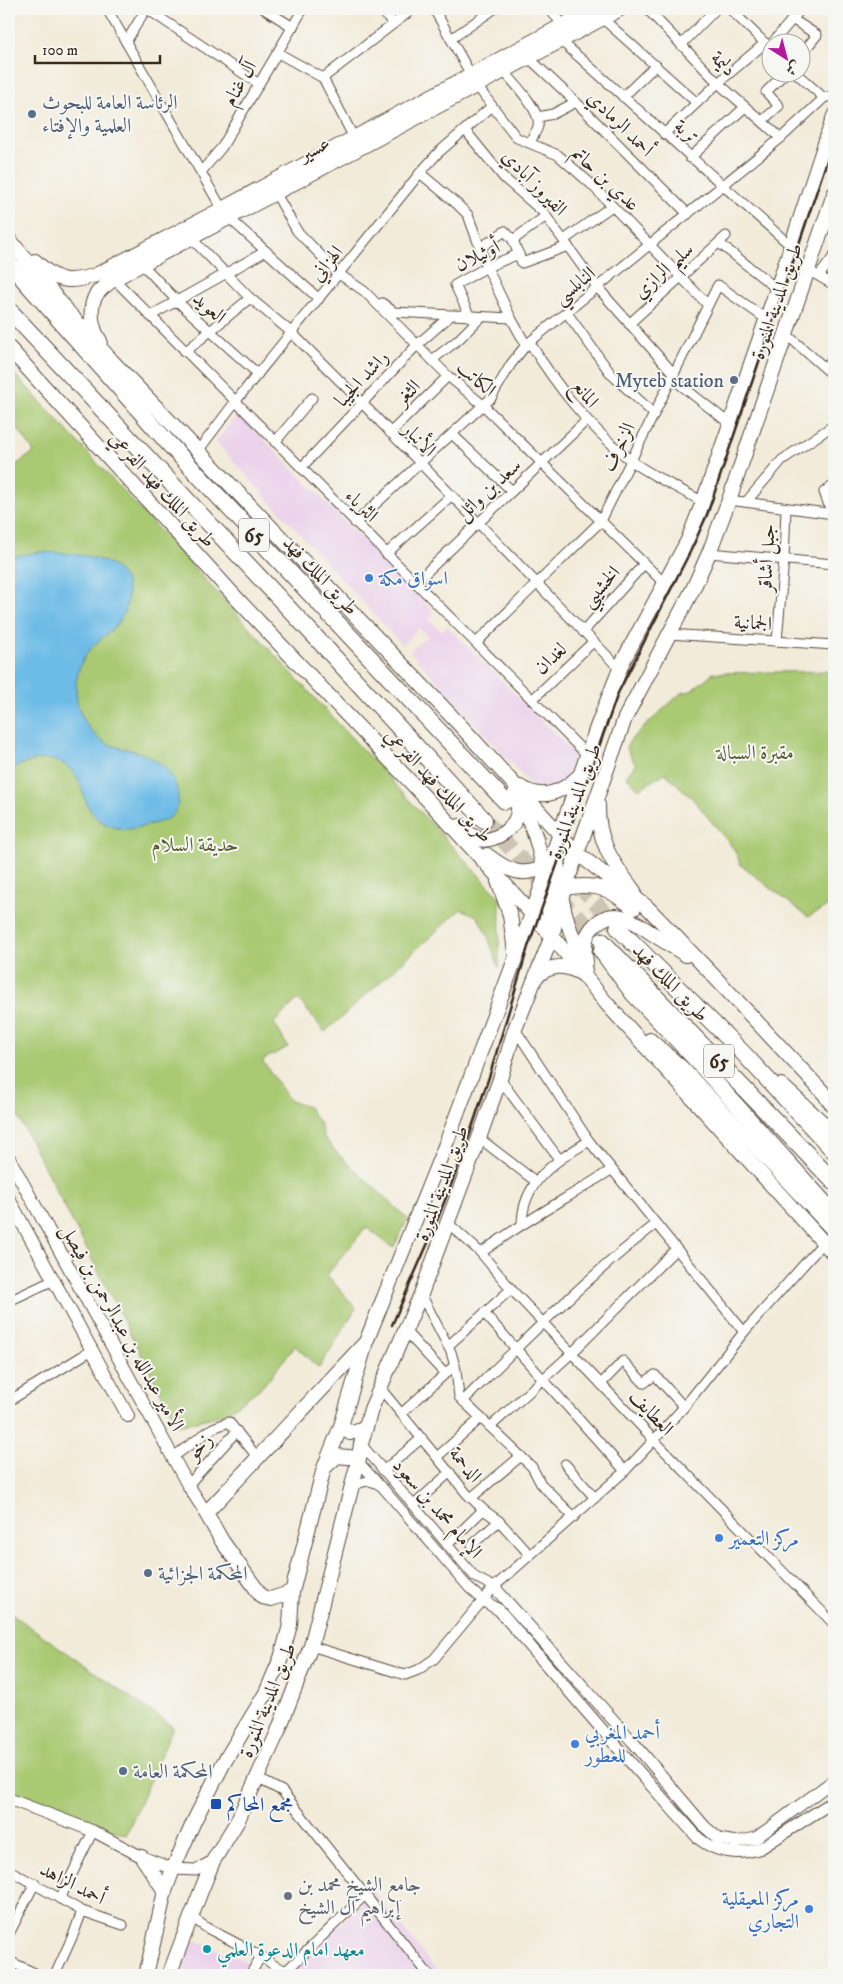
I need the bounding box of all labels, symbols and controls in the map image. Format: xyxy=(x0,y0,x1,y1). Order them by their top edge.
scale bar xyxy=(35,32,160,64)
north arrow xyxy=(760,32,810,82)
text: 100 m xyxy=(42,41,78,60)
street label: دليمة xyxy=(705,46,741,82)
street label: آل غنام xyxy=(216,54,268,113)
text: ش xyxy=(782,56,804,79)
street label: أحمد الرمادي xyxy=(580,83,661,164)
place label: الرئاسة العامة للبحوث العلمية والإفتاء xyxy=(42,91,178,140)
marker: الرئاسة العامة للبحوث العلمية والإفتاء xyxy=(26,108,38,120)
street label: تربة xyxy=(668,114,704,150)
street label: عسير xyxy=(293,131,335,169)
street label: عدي بن حاتم xyxy=(563,141,644,220)
street label: الفيروز آبادي xyxy=(494,144,573,223)
street label: أوثيلان xyxy=(449,232,505,278)
street label: سليم الرازي xyxy=(629,237,703,309)
street label: طريق المدينة المنورة xyxy=(746,240,809,363)
street label: الهزاني xyxy=(305,241,351,288)
street label: النابلسي xyxy=(549,262,604,315)
street label: العويد xyxy=(187,287,231,330)
street label: راشد الجيبا xyxy=(330,345,395,413)
street label: الكاتب xyxy=(451,355,501,403)
place label: Myteb station xyxy=(615,369,725,394)
marker: Myteb station xyxy=(728,374,740,386)
street label: الثغر xyxy=(388,375,426,413)
street label: المانع xyxy=(563,375,604,416)
street label: الأنبار xyxy=(395,413,444,463)
street label: الزخرف xyxy=(597,419,642,476)
street label: طريق الملك فهد الفرعي xyxy=(102,427,221,555)
street label: سعد بن وائل xyxy=(451,453,528,527)
street label: الثرياء xyxy=(339,484,383,528)
road number: 65 xyxy=(239,518,269,552)
street label: جبل أشاقر xyxy=(750,523,783,595)
street label: طريق الملك فهد xyxy=(277,531,363,621)
street label: الخشيبي xyxy=(576,561,630,616)
place label: اسواق مكة xyxy=(378,567,448,592)
marker: اسواق مكة xyxy=(363,572,375,584)
street label: الجمانية xyxy=(733,610,773,637)
street label: لغدان xyxy=(529,638,573,681)
street label: طريق الملك فهد الفرعي xyxy=(377,723,497,850)
street label: طريق المدينة المنورة xyxy=(543,740,608,863)
park label: مقبرة السبالة xyxy=(715,741,794,766)
park label: حديقة السلام xyxy=(152,833,238,862)
street label: طريق الملك فهد xyxy=(626,938,714,1028)
road number: 65 xyxy=(704,1044,734,1078)
street label: طريق المدينة المنورة xyxy=(410,1122,475,1245)
street label: الأمير عبدالله بن عبدالرحمن بن فيصل xyxy=(53,1218,193,1436)
street label: العطايف xyxy=(623,1385,679,1442)
street label: زخو xyxy=(180,1428,219,1467)
street label: الدحمة xyxy=(443,1442,487,1488)
street label: الإمام محمد بن سعود xyxy=(383,1454,487,1567)
place label: مركز التعمير xyxy=(727,1527,799,1552)
marker: مركز التعمير xyxy=(713,1532,725,1544)
place label: المحكمة الجزائية xyxy=(158,1562,248,1587)
marker: المحكمة الجزائية xyxy=(142,1567,154,1579)
street label: طريق المدينة المنورة xyxy=(234,1640,303,1762)
place label: أحمد المغربي للعطور xyxy=(583,1718,660,1769)
marker: أحمد المغربي للعطور xyxy=(569,1738,581,1750)
place label: المحكمة العامة xyxy=(133,1760,213,1785)
marker: المحكمة العامة xyxy=(117,1765,129,1777)
place label: مجمع المحاكم xyxy=(227,1793,293,1822)
marker: مجمع المحاكم xyxy=(209,1797,223,1811)
street label: أحمد الزاهد xyxy=(35,1855,111,1912)
place label: جامع الشيخ محمد بن إبراهيم آل الشيخ xyxy=(298,1873,421,1927)
place label: مركز المعيقلية التجاري xyxy=(722,1887,799,1937)
marker: جامع الشيخ محمد بن إبراهيم آل الشيخ xyxy=(282,1890,294,1902)
marker: مركز المعيقلية التجاري xyxy=(803,1903,815,1915)
place label: معهد امام الدعوة العلمي xyxy=(217,1938,365,1968)
marker: معهد امام الدعوة العلمي xyxy=(201,1943,213,1955)

